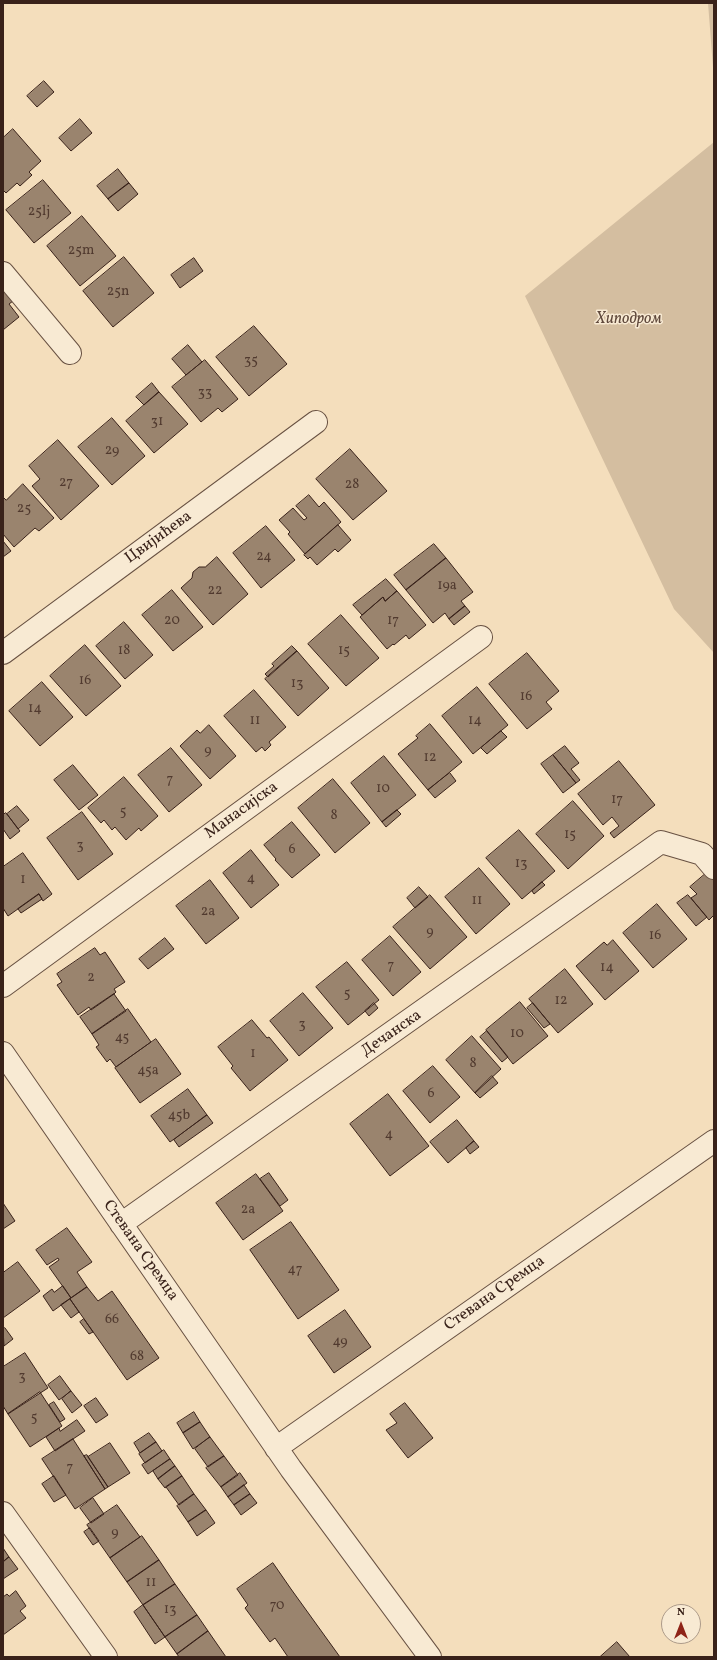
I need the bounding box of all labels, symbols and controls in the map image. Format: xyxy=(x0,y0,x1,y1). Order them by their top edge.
house number: 25lj xyxy=(28,204,50,220)
house number: 25m xyxy=(68,243,94,259)
house number: 25n xyxy=(107,284,129,300)
park label: Хиподром xyxy=(596,310,662,330)
house number: 35 xyxy=(244,353,258,369)
house number: 33 xyxy=(198,385,212,401)
house number: 31 xyxy=(151,414,163,430)
house number: 29 xyxy=(105,443,119,459)
house number: 27 xyxy=(59,475,73,491)
house number: 28 xyxy=(345,477,359,493)
house number: 25 xyxy=(17,501,31,517)
street label: Цвијићева xyxy=(122,507,196,569)
house number: 24 xyxy=(256,549,272,565)
house number: 19a xyxy=(437,578,457,594)
house number: 22 xyxy=(207,583,223,599)
house number: 20 xyxy=(164,613,180,629)
house number: 17 xyxy=(387,613,399,629)
house number: 18 xyxy=(118,643,130,659)
house number: 15 xyxy=(338,643,350,659)
house number: 16 xyxy=(79,673,91,689)
house number: 13 xyxy=(291,676,303,692)
house number: 16 xyxy=(520,689,532,705)
house number: 14 xyxy=(28,701,42,717)
house number: 11 xyxy=(250,713,260,729)
house number: 14 xyxy=(468,713,482,729)
house number: 9 xyxy=(204,743,212,759)
house number: 12 xyxy=(424,750,436,766)
house number: 7 xyxy=(167,772,173,788)
street label: Манасијска xyxy=(202,778,282,844)
house number: 10 xyxy=(376,781,390,797)
house number: 17 xyxy=(611,792,623,808)
house number: 5 xyxy=(120,804,126,820)
house number: 8 xyxy=(330,808,338,824)
house number: 15 xyxy=(564,827,576,843)
house number: 3 xyxy=(76,838,84,854)
house number: 6 xyxy=(288,842,296,858)
house number: 13 xyxy=(515,856,527,872)
house number: 4 xyxy=(247,871,255,887)
house number: 1 xyxy=(20,872,26,888)
house number: 11 xyxy=(472,893,482,909)
house number: 2a xyxy=(201,904,215,920)
house number: 9 xyxy=(426,924,434,940)
house number: 16 xyxy=(649,928,661,944)
house number: 7 xyxy=(388,958,394,974)
house number: 14 xyxy=(600,960,614,976)
house number: 2 xyxy=(87,970,95,986)
house number: 5 xyxy=(344,986,350,1002)
house number: 12 xyxy=(555,993,567,1009)
street label: Дечанска xyxy=(358,1006,426,1062)
house number: 3 xyxy=(298,1017,306,1033)
house number: 10 xyxy=(510,1026,524,1042)
house number: 45 xyxy=(115,1030,129,1046)
house number: 1 xyxy=(250,1046,256,1062)
house number: 8 xyxy=(469,1056,477,1072)
house number: 45a xyxy=(137,1063,159,1079)
house number: 6 xyxy=(427,1086,435,1102)
house number: 45b xyxy=(168,1108,190,1124)
house number: 4 xyxy=(385,1127,393,1143)
street label: Стевана Сремца xyxy=(98,1197,182,1305)
house number: 2a xyxy=(241,1202,255,1218)
street label: Стевана Сремца xyxy=(441,1252,549,1336)
house number: 47 xyxy=(287,1262,303,1278)
house number: 66 xyxy=(105,1312,119,1328)
house number: 49 xyxy=(332,1334,348,1350)
house number: 68 xyxy=(130,1349,144,1365)
house number: 3 xyxy=(18,1369,26,1385)
house number: 5 xyxy=(31,1410,37,1426)
house number: 7 xyxy=(67,1460,73,1476)
house number: 9 xyxy=(111,1525,119,1541)
house number: 11 xyxy=(146,1575,156,1591)
house number: 70 xyxy=(270,1598,284,1614)
house number: 13 xyxy=(164,1602,176,1618)
north arrow xyxy=(661,1604,701,1644)
text: N xyxy=(677,1605,685,1620)

